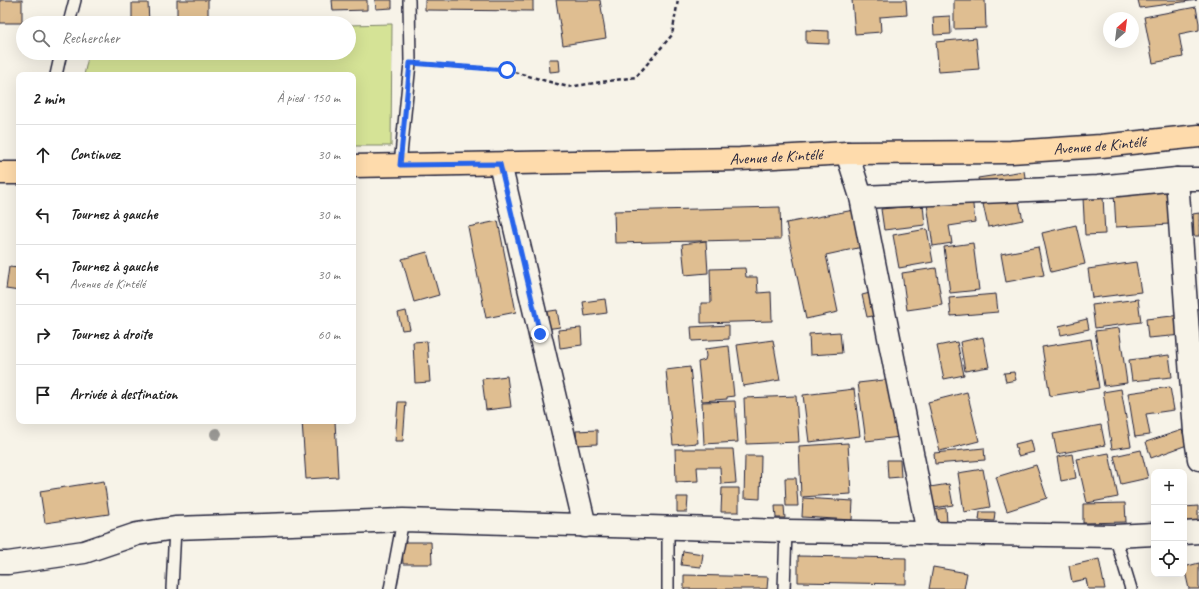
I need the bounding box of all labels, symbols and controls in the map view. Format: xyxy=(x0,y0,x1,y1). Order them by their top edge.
north arrow xyxy=(1103,12,1139,48)
search box xyxy=(16,16,356,60)
icon: search xyxy=(30,27,52,49)
text: Rechercher xyxy=(62,29,120,48)
route start xyxy=(498,61,516,79)
text: 2 min xyxy=(32,88,65,109)
text: À pied · 150 m xyxy=(277,90,340,106)
street label: Avenue de Kintélé xyxy=(1053,131,1149,159)
icon: ahead xyxy=(32,144,54,166)
street label: Avenue de Kintélé xyxy=(729,144,825,169)
text: Continuez xyxy=(70,145,120,164)
text: 30 m xyxy=(318,147,340,163)
icon: left xyxy=(32,204,54,226)
text: Tournez à gauche xyxy=(70,205,157,224)
text: 30 m xyxy=(318,207,340,223)
text: Tournez à gauche xyxy=(70,257,157,276)
icon: left xyxy=(32,264,54,286)
text: 30 m xyxy=(318,267,340,283)
text: Avenue de Kintélé xyxy=(70,276,145,292)
icon: right xyxy=(32,324,54,346)
text: Tournez à droite xyxy=(70,325,152,344)
route end xyxy=(531,325,549,343)
text: 60 m xyxy=(318,327,340,343)
icon: arrive xyxy=(32,384,54,406)
text: Arrivée à destination xyxy=(70,385,178,404)
map controls xyxy=(1151,469,1187,577)
button: + xyxy=(1151,469,1187,505)
button: − xyxy=(1151,505,1187,541)
button: locate xyxy=(1151,541,1187,577)

